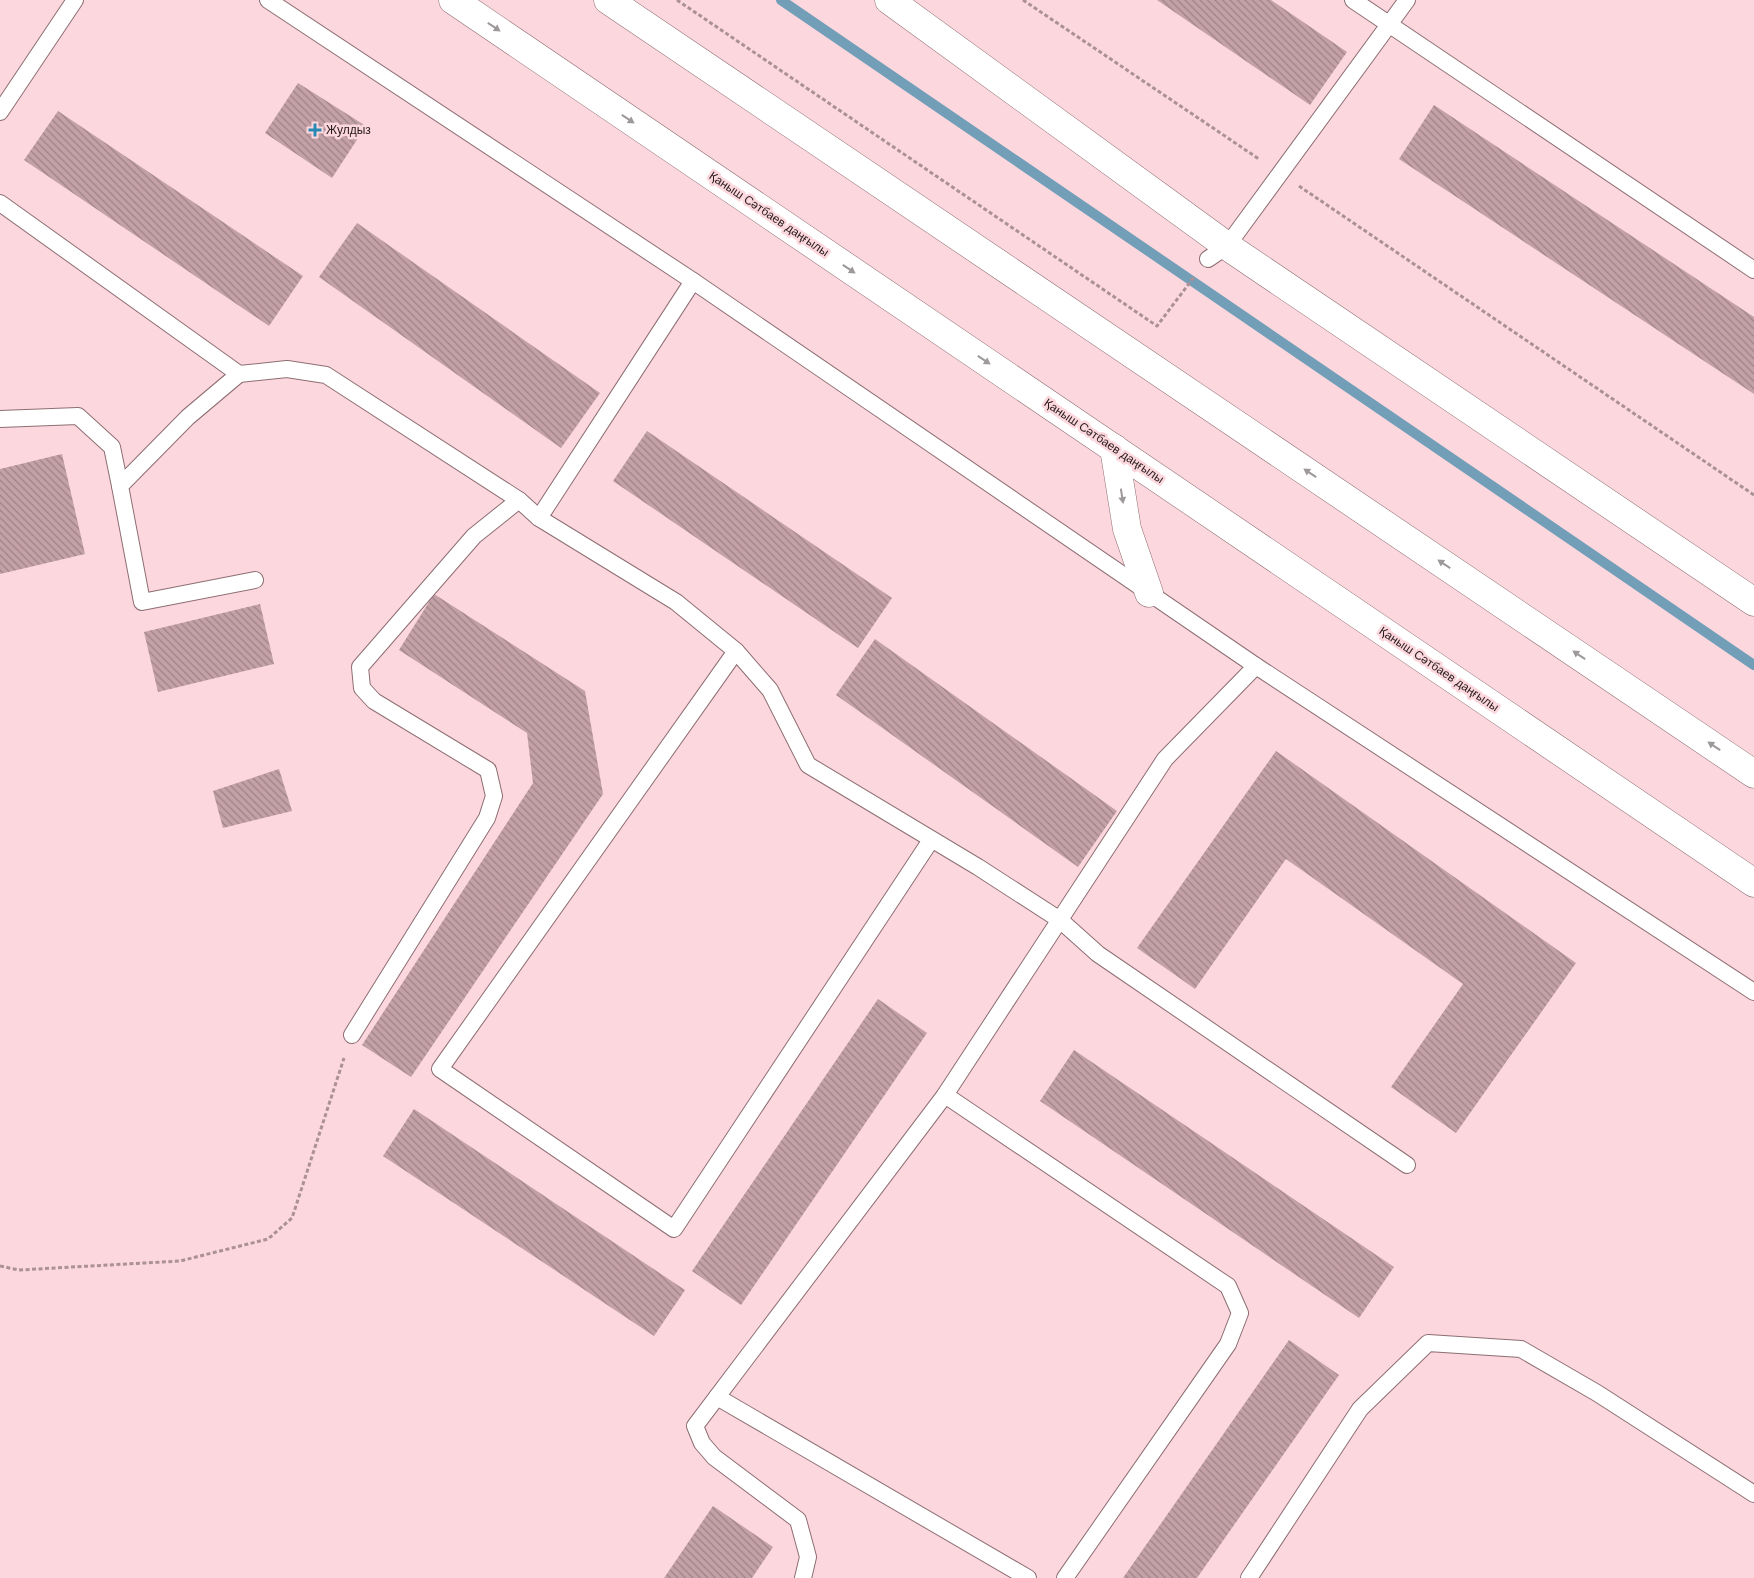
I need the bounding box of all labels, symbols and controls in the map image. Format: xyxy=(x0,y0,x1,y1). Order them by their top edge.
one-way arrow xyxy=(487,22,500,32)
one-way arrow xyxy=(621,114,635,123)
marker: Жулдыз xyxy=(308,123,322,137)
place label: Жулдыз xyxy=(326,123,371,137)
street label: Қаныш Сәтбаев даңғылы xyxy=(707,169,831,259)
one-way arrow xyxy=(843,264,856,274)
one-way arrow xyxy=(977,355,991,365)
street label: Қаныш Сәтбаев даңғылы xyxy=(1042,396,1166,486)
one-way arrow xyxy=(1303,469,1316,478)
one-way arrow xyxy=(1118,489,1126,505)
one-way arrow xyxy=(1438,560,1451,569)
street label: Қаныш Сәтбаев даңғылы xyxy=(1377,624,1501,714)
one-way arrow xyxy=(1572,650,1586,660)
one-way arrow xyxy=(1707,741,1720,751)

